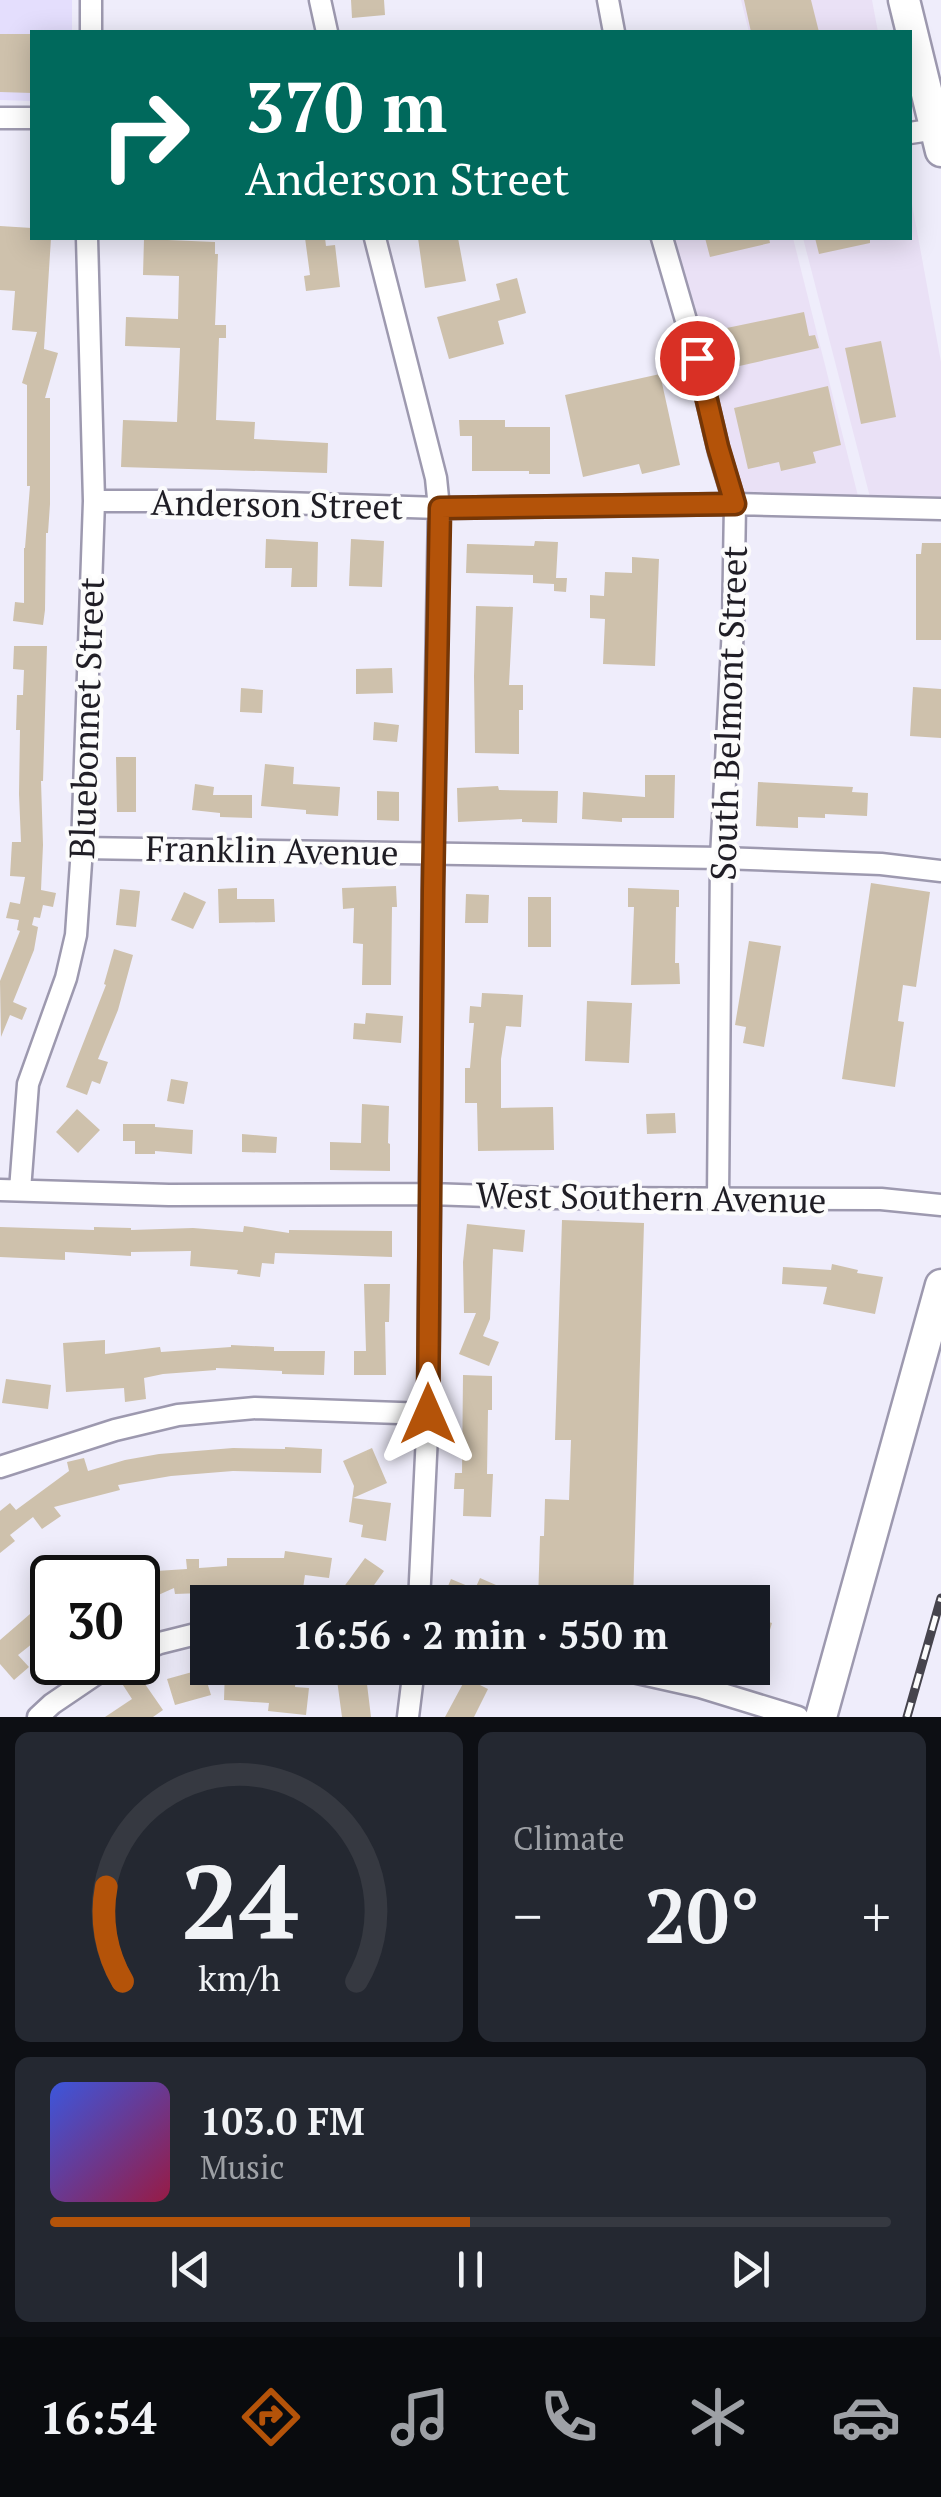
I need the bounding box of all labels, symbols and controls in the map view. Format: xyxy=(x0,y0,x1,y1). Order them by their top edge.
text: 370 m xyxy=(245,59,447,152)
icon: right xyxy=(80,70,210,200)
text: Anderson Street xyxy=(245,148,569,208)
pin xyxy=(655,316,740,401)
icon: arrive xyxy=(670,331,725,386)
street label: Anderson Street xyxy=(150,479,404,529)
street label: South Belmont Street xyxy=(699,545,757,881)
street label: Bluebonnet Street xyxy=(58,576,114,860)
street label: Franklin Avenue xyxy=(145,825,399,875)
street label: West Southern Avenue xyxy=(475,1171,827,1223)
position arrow xyxy=(376,1362,480,1466)
speed limit sign: 30 xyxy=(30,1555,160,1685)
text: 16:56 · 2 min · 550 m xyxy=(292,1610,668,1660)
text: Climate xyxy=(513,1817,625,1859)
text: 24 xyxy=(180,1831,298,1969)
text: 20° xyxy=(644,1865,760,1964)
text: − xyxy=(513,1879,542,1952)
text: + xyxy=(862,1879,891,1952)
text: km/h xyxy=(198,1954,280,2001)
text: 103.0 FM xyxy=(200,2096,365,2146)
text: Music xyxy=(200,2146,285,2188)
icon: previous xyxy=(163,2242,218,2297)
icon: pause xyxy=(443,2242,498,2297)
icon: next xyxy=(723,2242,778,2297)
icon: directions xyxy=(236,2382,306,2452)
icon: music xyxy=(385,2382,455,2452)
icon: phone xyxy=(534,2382,604,2452)
icon: climate xyxy=(683,2382,753,2452)
icon: car xyxy=(831,2382,901,2452)
text: 16:54 xyxy=(39,2387,157,2447)

